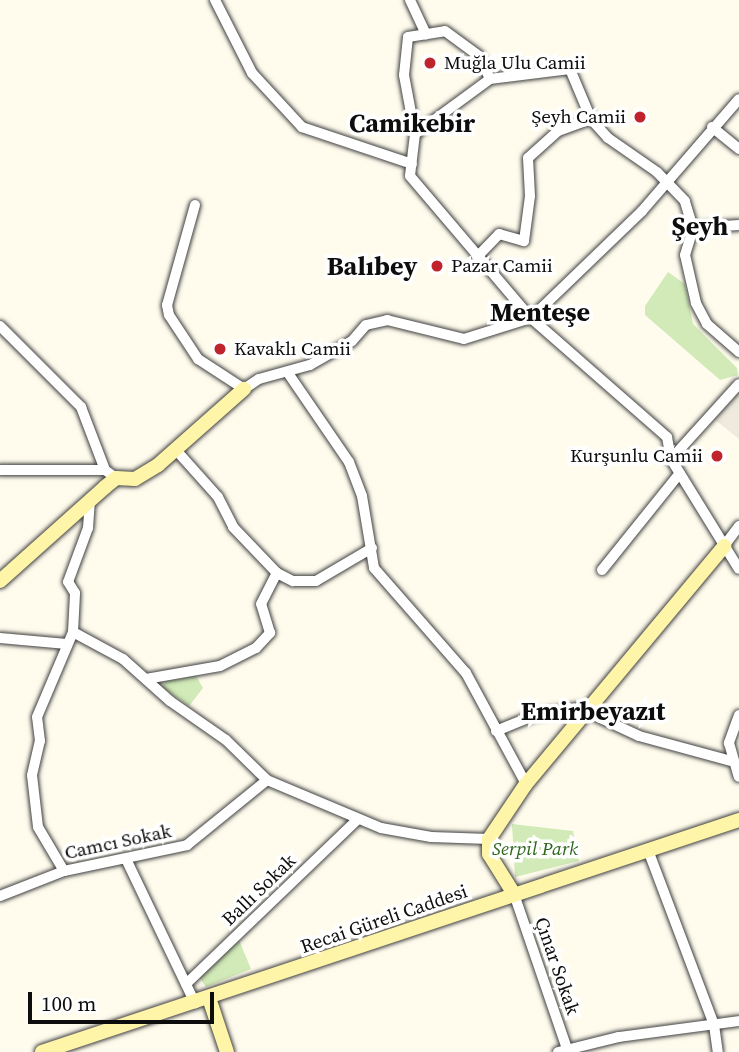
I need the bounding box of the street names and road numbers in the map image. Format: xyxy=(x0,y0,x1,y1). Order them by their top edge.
street label: Camcı Sokak xyxy=(63,820,173,864)
street label: Ballı Sokak xyxy=(217,849,301,931)
street label: Recai Güreli Caddesi xyxy=(298,880,470,958)
street label: Çınar Sokak xyxy=(530,914,584,1018)

